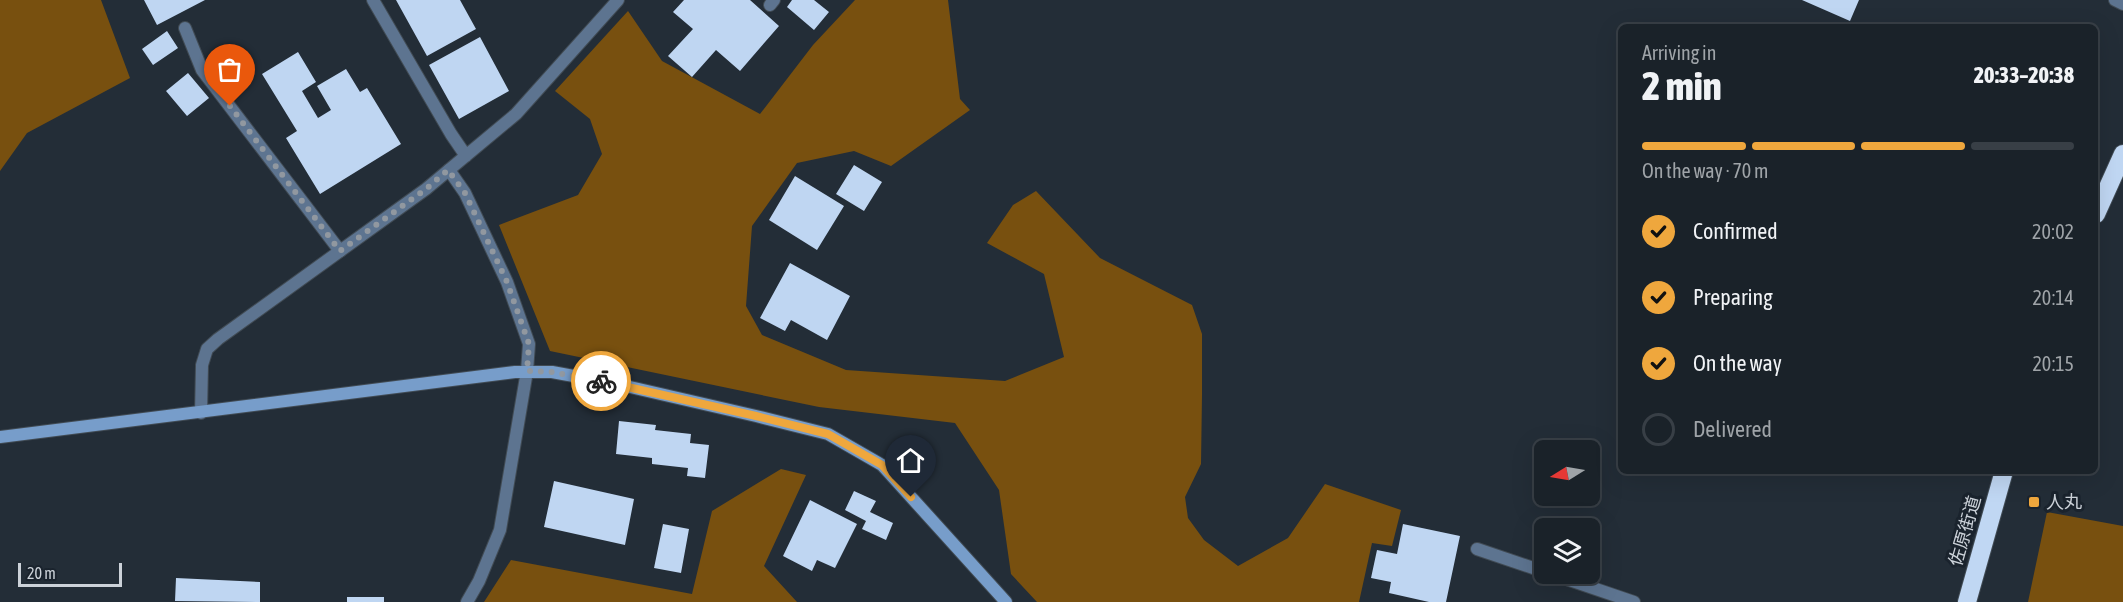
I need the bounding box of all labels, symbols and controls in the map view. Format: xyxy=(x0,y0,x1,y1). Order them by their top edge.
text: Arriving in xyxy=(1642,41,1716,64)
pin xyxy=(204,44,255,106)
icon: bag xyxy=(213,53,246,86)
text: 20:33–20:38 xyxy=(1974,62,2074,88)
text: 2 min xyxy=(1642,64,1722,108)
text: On the way · 70 m xyxy=(1642,159,1768,182)
icon: check xyxy=(1642,215,1675,248)
text: Confirmed xyxy=(1693,218,1778,244)
text: 20:02 xyxy=(2032,220,2074,243)
icon: check xyxy=(1642,281,1675,314)
text: Preparing xyxy=(1693,284,1773,310)
text: 20:14 xyxy=(2032,286,2074,309)
icon: check xyxy=(1642,347,1675,380)
text: On the way xyxy=(1693,350,1782,376)
courier xyxy=(571,351,631,411)
text: 20:15 xyxy=(2032,352,2074,375)
icon: bike xyxy=(585,365,618,398)
text: Delivered xyxy=(1693,416,1772,442)
pin xyxy=(885,435,936,497)
north arrow xyxy=(1534,440,1600,506)
map controls xyxy=(1534,440,1600,584)
icon: home xyxy=(894,444,927,477)
place label: 人丸 xyxy=(2046,491,2082,512)
street label: 佐原街道 xyxy=(1945,493,1985,568)
marker: 人丸 xyxy=(2027,495,2041,509)
button: layers xyxy=(1534,518,1600,584)
scale bar xyxy=(18,560,122,588)
text: 20 m xyxy=(27,564,56,582)

